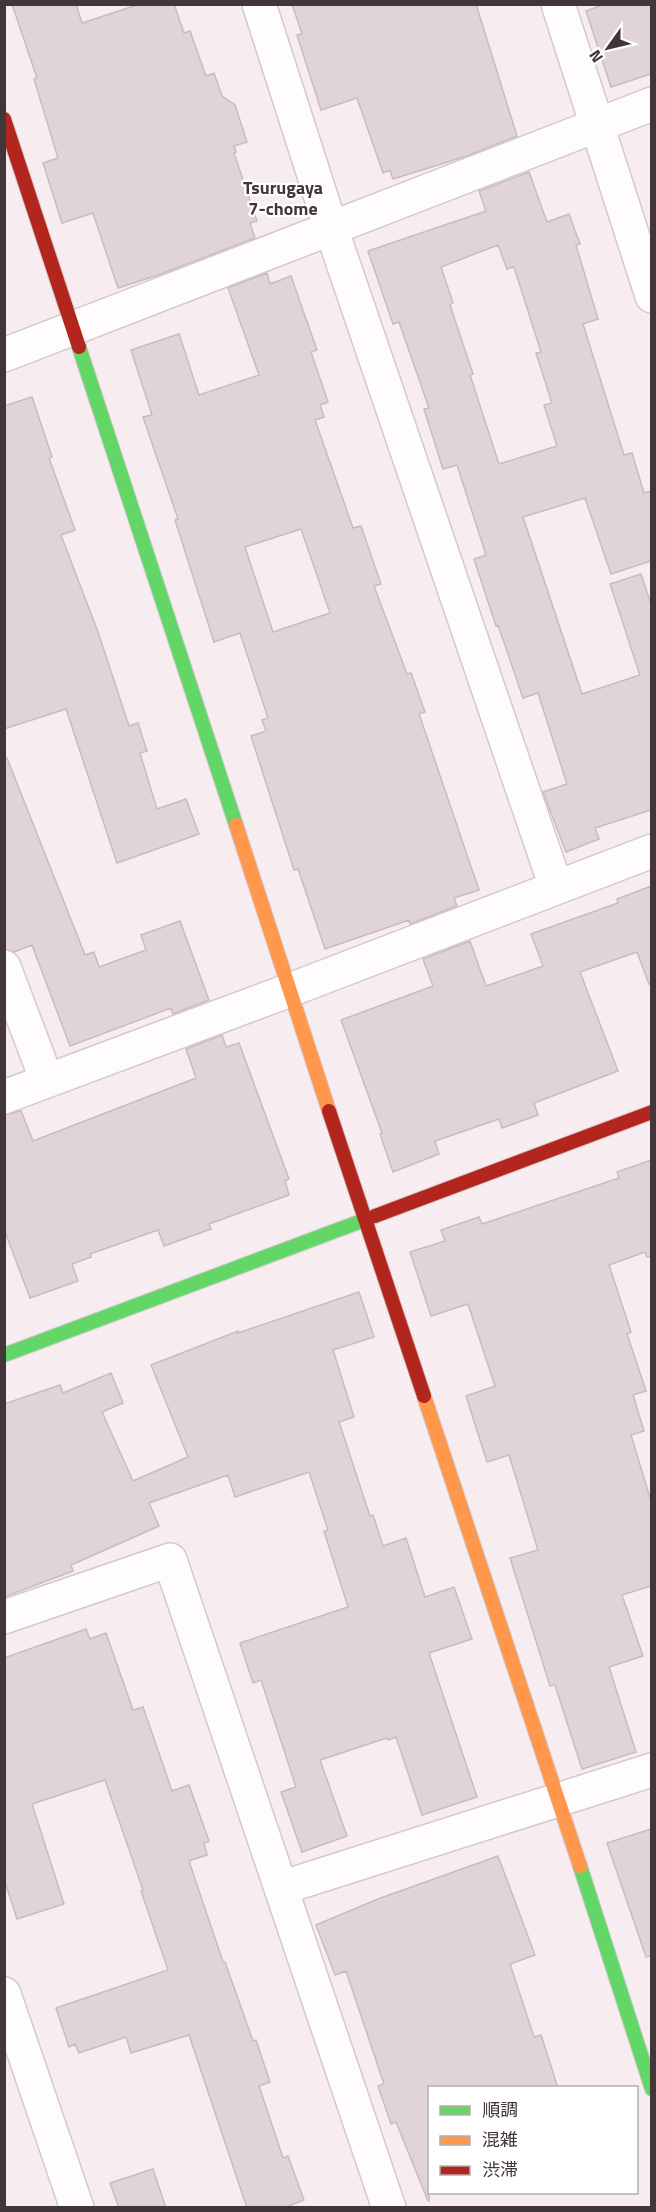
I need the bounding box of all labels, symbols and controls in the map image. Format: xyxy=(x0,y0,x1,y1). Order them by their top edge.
north arrow xyxy=(578,18,638,78)
text: N xyxy=(583,45,609,68)
district label: Tsurugaya 7-chome xyxy=(243,174,323,222)
legend xyxy=(428,2086,638,2194)
text: 順調 xyxy=(482,2096,518,2123)
text: 混雑 xyxy=(482,2126,518,2153)
text: 渋滞 xyxy=(482,2156,518,2183)

